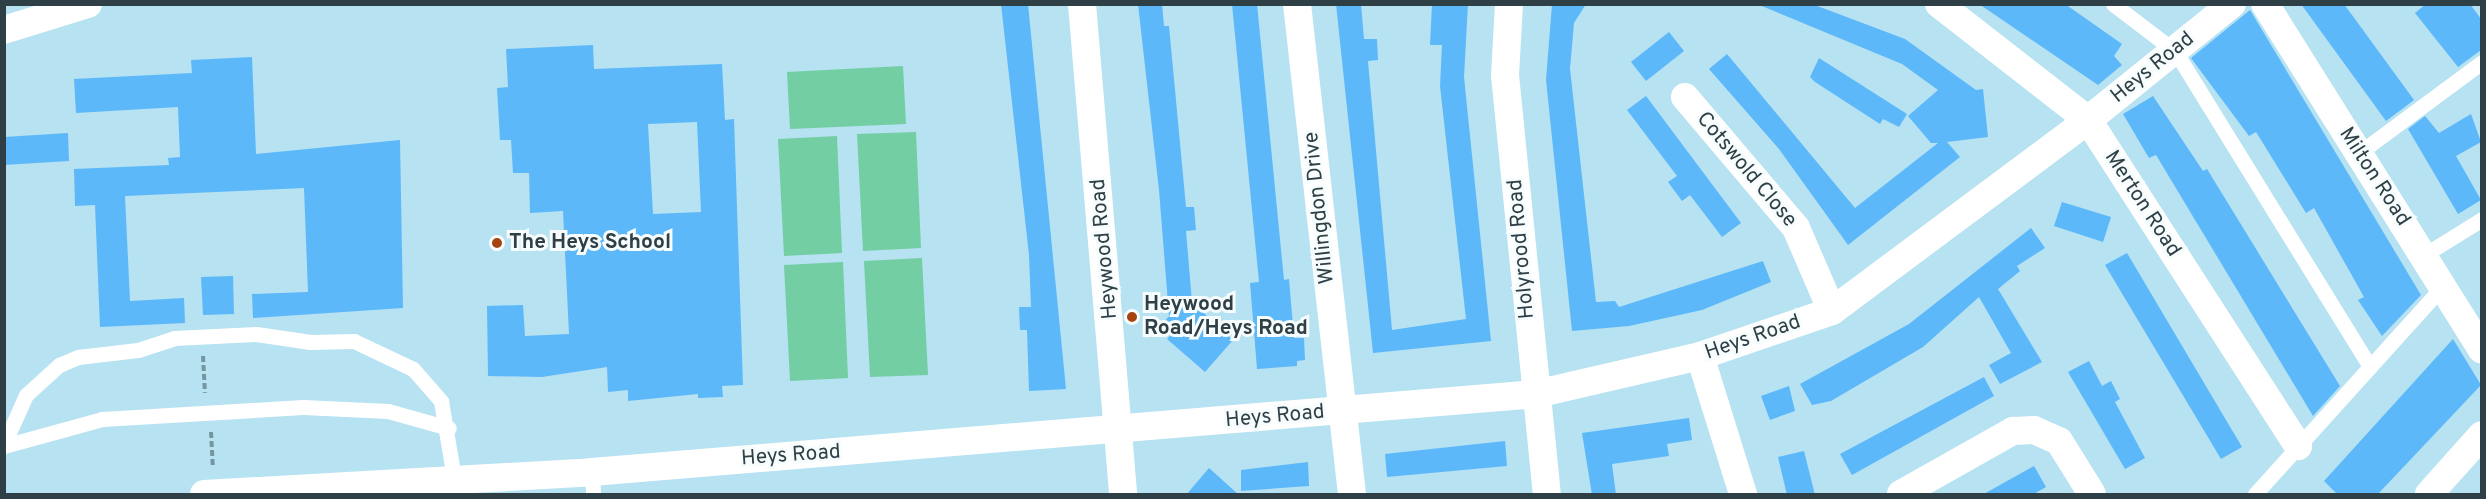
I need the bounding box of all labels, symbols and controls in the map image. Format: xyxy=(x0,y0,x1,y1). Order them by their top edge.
street label: Heys Road xyxy=(2106,27,2200,109)
street label: Cotswold Close xyxy=(1690,107,1802,233)
street label: Milton Road xyxy=(2333,123,2415,231)
street label: Willingdon Drive xyxy=(1299,131,1341,285)
street label: Merton Road xyxy=(2098,146,2186,262)
street label: Heywood Road xyxy=(1086,178,1124,320)
street label: Holyrood Road xyxy=(1503,178,1541,320)
place label: The Heys School xyxy=(509,230,671,256)
marker: The Heys School xyxy=(490,236,504,250)
place label: Heywood Road/Heys Road xyxy=(1144,292,1308,342)
marker: Heywood Road/Heys Road xyxy=(1125,310,1139,324)
street label: Heys Road xyxy=(1702,310,1804,366)
street label: Heys Road xyxy=(1224,400,1326,434)
street label: Heys Road xyxy=(740,440,842,472)

